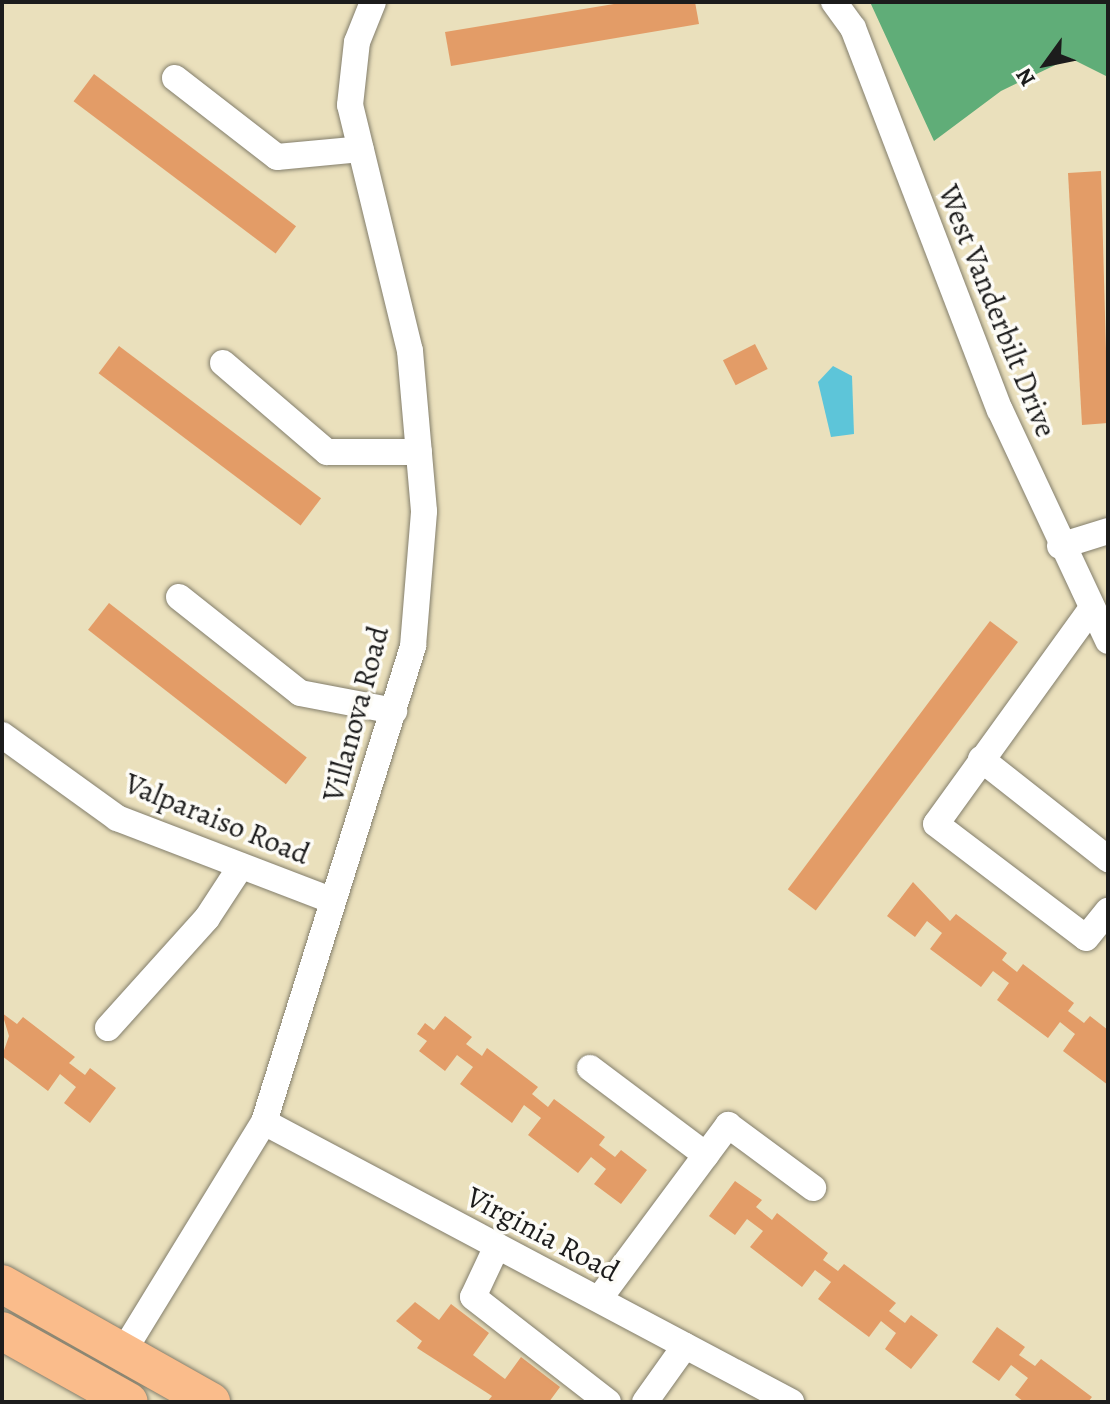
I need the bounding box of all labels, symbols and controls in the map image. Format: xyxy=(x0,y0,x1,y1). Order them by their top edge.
north arrow xyxy=(1006,24,1086,104)
text: N xyxy=(1009,62,1043,92)
street label: West Vanderbilt Drive xyxy=(930,180,1064,442)
street label: Villanova Road xyxy=(315,622,397,806)
street label: Valparaiso Road xyxy=(119,766,315,872)
street label: Virginia Road xyxy=(460,1179,626,1289)

